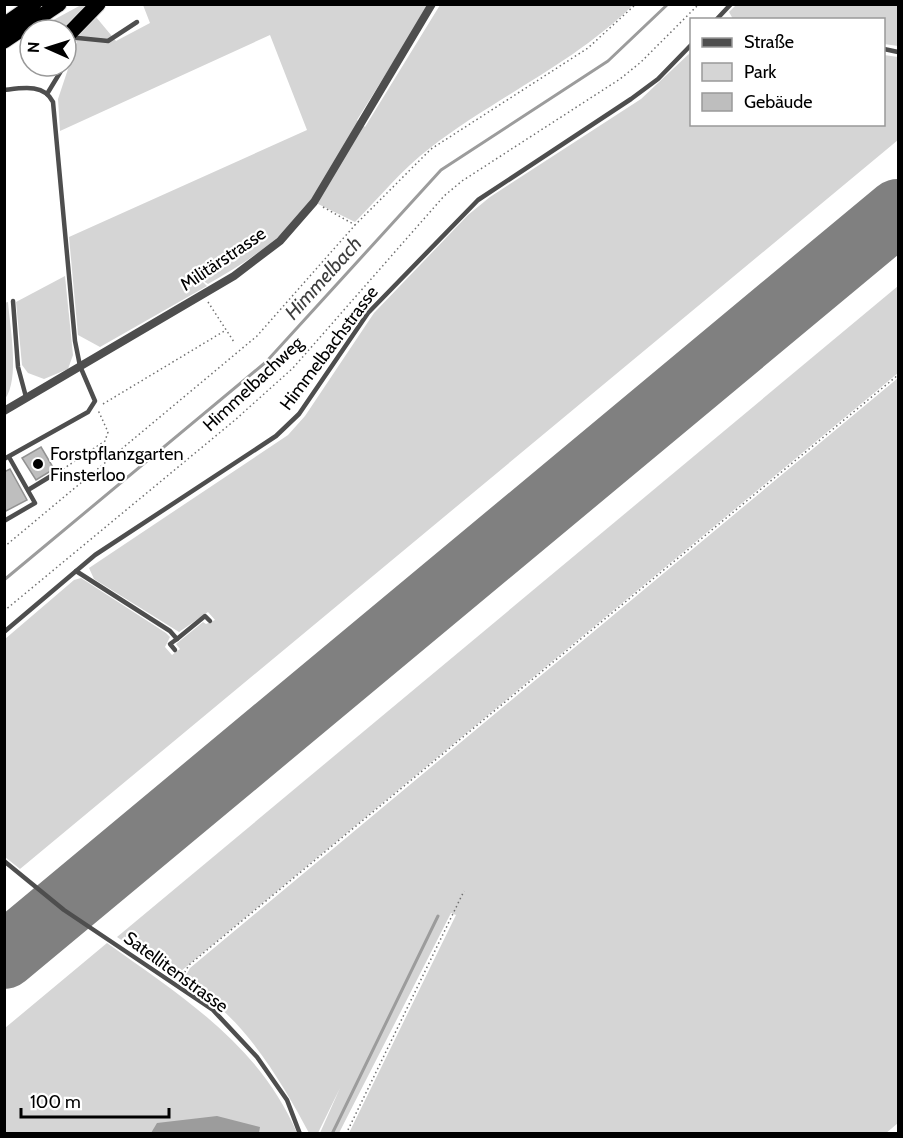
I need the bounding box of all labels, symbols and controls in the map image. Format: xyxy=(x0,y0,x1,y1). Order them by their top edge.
north arrow xyxy=(18,18,78,78)
legend xyxy=(690,18,885,126)
text: Straße xyxy=(744,31,794,53)
text: N xyxy=(24,41,43,53)
text: Park xyxy=(744,61,777,83)
text: Gebäude xyxy=(744,91,813,113)
street label: Militärstrasse xyxy=(176,222,270,296)
water label: Himmelbach xyxy=(280,232,366,324)
street label: Himmelbachstrasse xyxy=(275,282,383,414)
street label: Himmelbachweg xyxy=(198,331,308,436)
place label: Forstpflanzgarten Finsterloo xyxy=(50,443,184,486)
marker: Forstpflanzgarten Finsterloo xyxy=(31,457,45,471)
street label: Satellitenstrasse xyxy=(120,927,232,1017)
scale bar xyxy=(21,1081,170,1119)
text: 100 m xyxy=(30,1091,81,1113)

